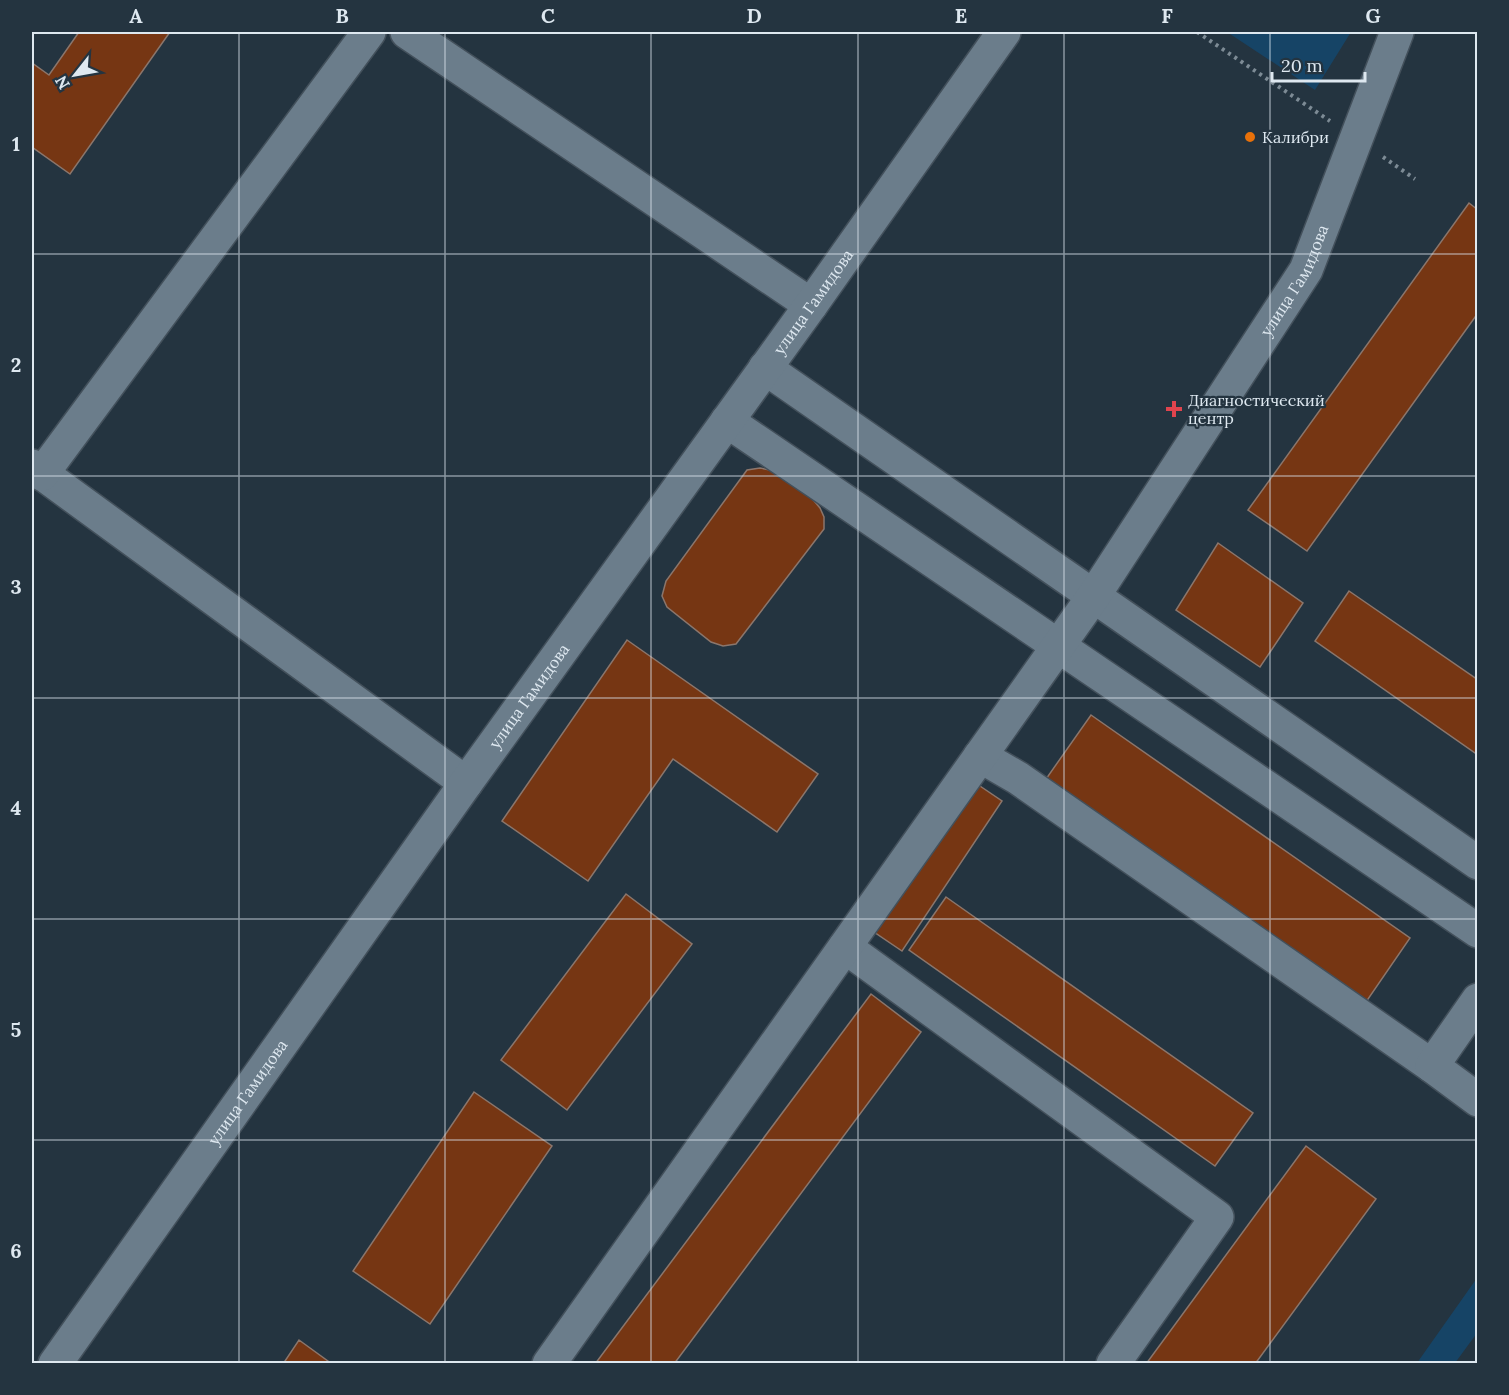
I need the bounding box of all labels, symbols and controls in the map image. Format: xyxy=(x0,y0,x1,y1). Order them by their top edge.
text: A xyxy=(129,3,143,28)
text: B xyxy=(335,3,349,28)
text: C xyxy=(541,3,555,28)
text: D xyxy=(746,3,762,28)
text: E xyxy=(955,3,967,28)
text: F xyxy=(1161,3,1173,28)
text: G xyxy=(1365,3,1381,28)
north arrow xyxy=(45,45,105,105)
scale bar xyxy=(1272,45,1365,83)
text: 20 m xyxy=(1281,54,1323,77)
text: N xyxy=(50,72,74,93)
place label: Калибри xyxy=(1262,127,1329,147)
marker: Калибри xyxy=(1243,130,1257,144)
text: 1 xyxy=(12,131,20,156)
street label: улица Гамидова xyxy=(1256,222,1332,340)
street label: улица Гамидова xyxy=(769,245,857,358)
text: 2 xyxy=(11,352,21,377)
place label: Диагностический центр xyxy=(1188,390,1325,428)
marker: Диагностический центр xyxy=(1165,400,1183,418)
text: 3 xyxy=(10,574,22,599)
street label: улица Гамидова xyxy=(484,640,573,752)
text: 4 xyxy=(11,795,22,820)
text: 5 xyxy=(11,1017,22,1042)
street label: улица Гамидова xyxy=(203,1035,291,1149)
text: 6 xyxy=(10,1238,22,1263)

